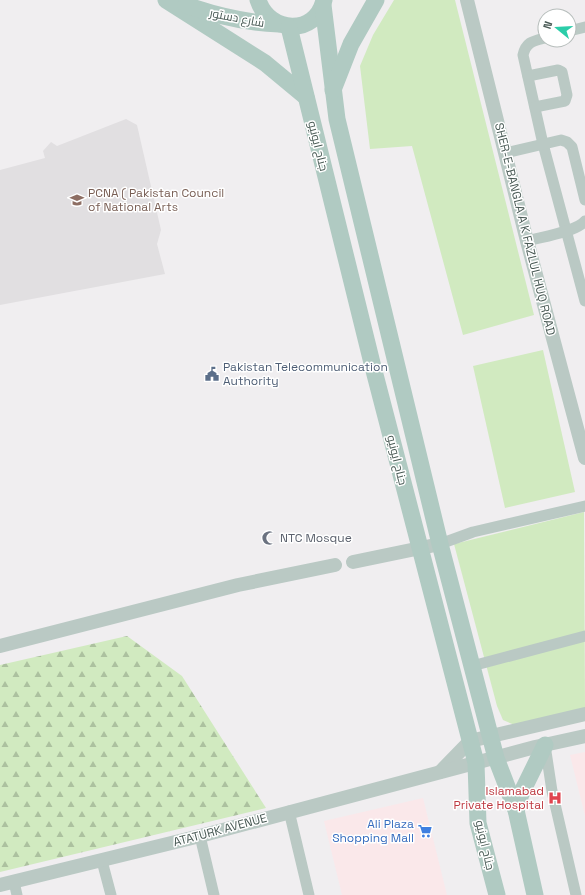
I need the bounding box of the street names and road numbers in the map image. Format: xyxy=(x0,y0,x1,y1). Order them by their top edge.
street label: شارع دستور xyxy=(207,5,266,31)
street label: جناح ایونیو xyxy=(304,119,332,173)
street label: SHER-E-BANGLA A K FAZLUL HUQ ROAD xyxy=(491,121,559,337)
street label: جناح ایونیو xyxy=(383,433,411,487)
street label: ATATURK AVENUE xyxy=(171,810,269,850)
street label: جناح ایونیو xyxy=(471,818,499,872)

